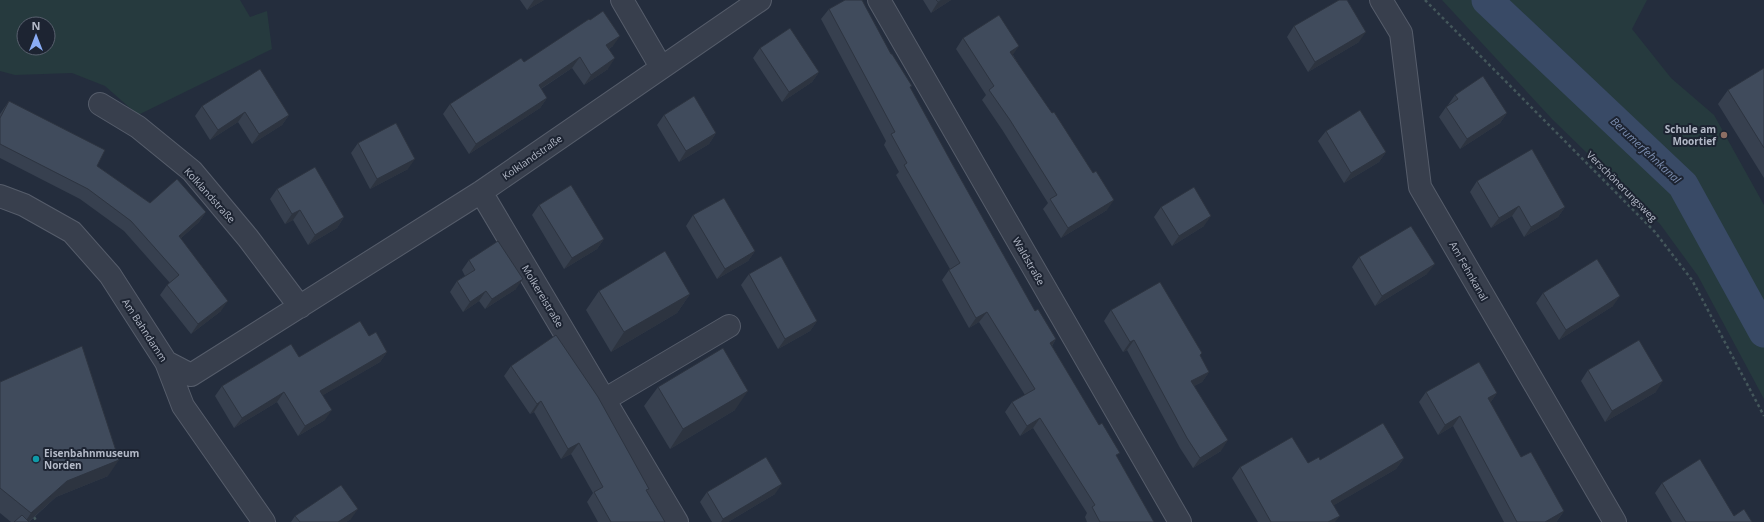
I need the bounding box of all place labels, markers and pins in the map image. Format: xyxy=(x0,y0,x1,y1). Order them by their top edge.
place label: Schule am Moortief xyxy=(1665,122,1717,148)
marker: Schule am Moortief xyxy=(1719,130,1729,140)
place label: Eisenbahnmuseum Norden xyxy=(44,446,139,472)
marker: Eisenbahnmuseum Norden xyxy=(31,454,41,464)

